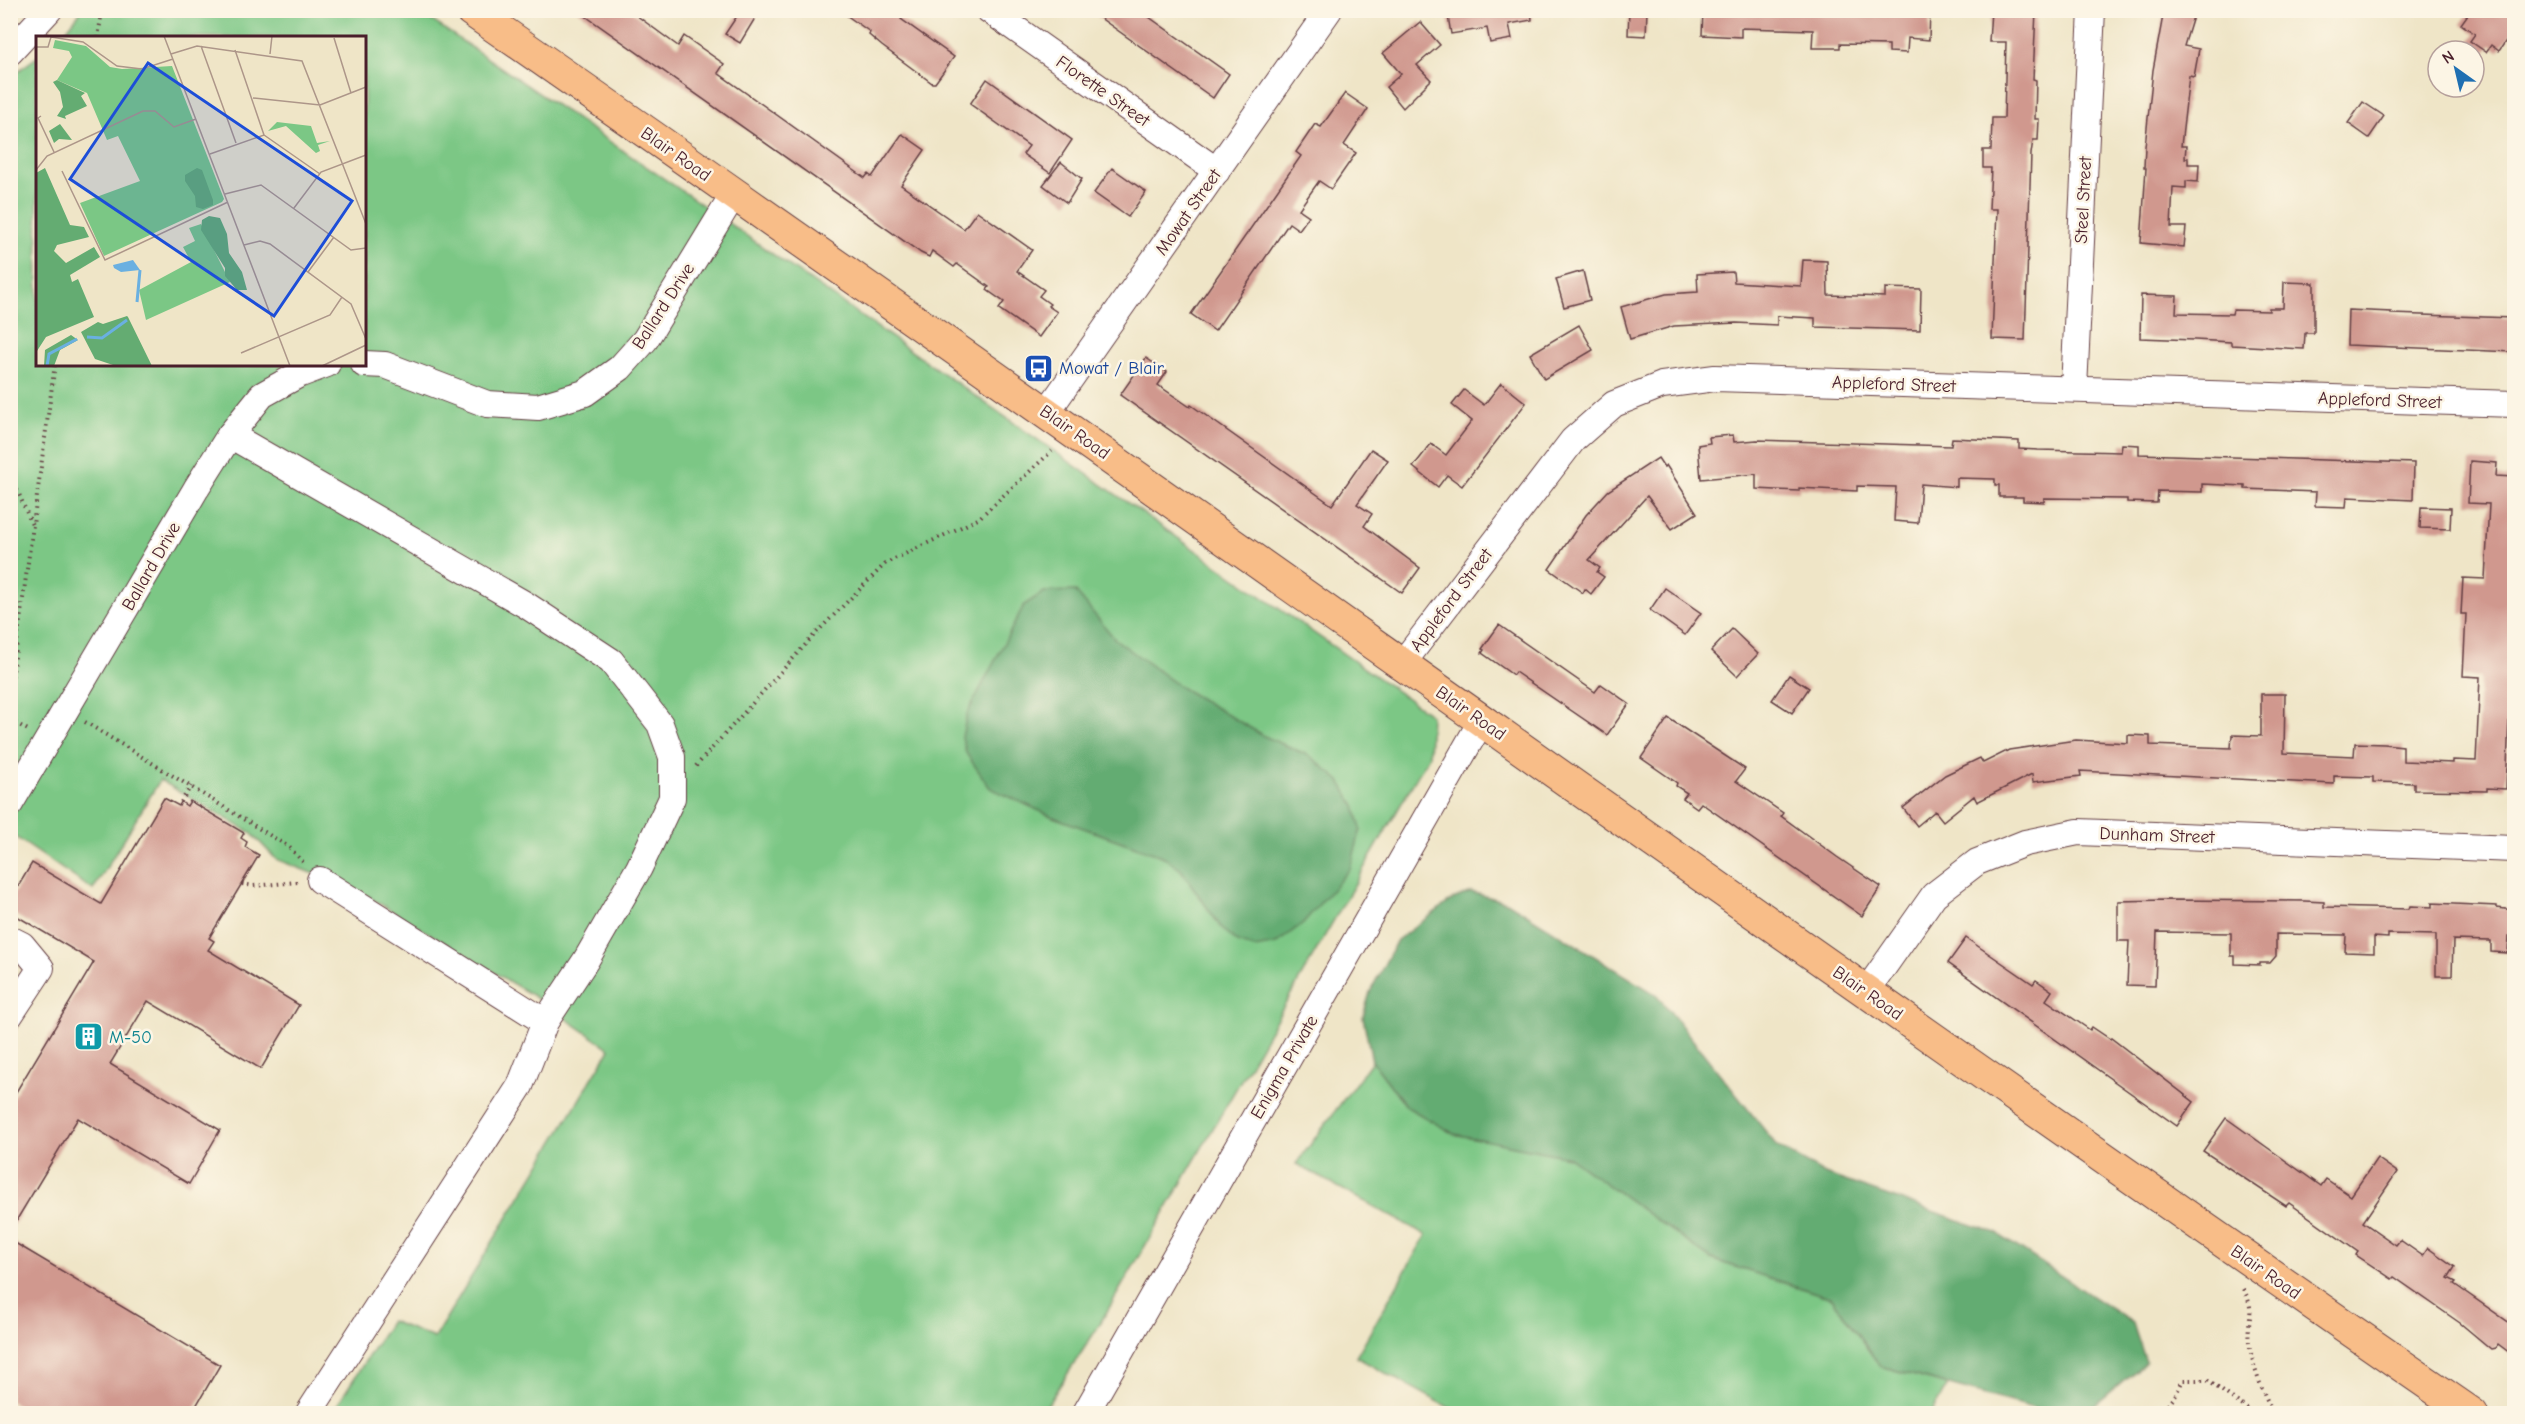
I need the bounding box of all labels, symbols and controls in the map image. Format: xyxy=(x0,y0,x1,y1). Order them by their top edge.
inset map xyxy=(36,36,366,366)
north arrow xyxy=(2426,39,2486,99)
text: N xyxy=(2439,47,2458,68)
street label: Florette Street xyxy=(1052,51,1154,132)
street label: Blair Road xyxy=(637,123,715,186)
street label: Steel Street xyxy=(2071,155,2096,244)
street label: Mowat Street xyxy=(1151,164,1226,259)
street label: Ballard Drive xyxy=(628,259,699,353)
bus stop icon: Mowat / Blair xyxy=(1022,352,1054,384)
place label: Mowat / Blair xyxy=(1059,358,1165,379)
street label: Appleford Street xyxy=(1832,372,1957,397)
street label: Appleford Street xyxy=(2318,388,2443,413)
street label: Blair Road xyxy=(1036,401,1114,464)
street label: Ballard Drive xyxy=(118,518,185,614)
street label: Appleford Street xyxy=(1406,544,1498,656)
street label: Blair Road xyxy=(1432,682,1510,745)
street label: Dunham Street xyxy=(2099,823,2216,848)
street label: Blair Road xyxy=(1829,962,1907,1025)
street label: Enigma Private xyxy=(1246,1012,1323,1123)
building icon: M-50 xyxy=(72,1021,104,1053)
place label: M-50 xyxy=(109,1027,152,1048)
street label: Blair Road xyxy=(2227,1241,2305,1304)

